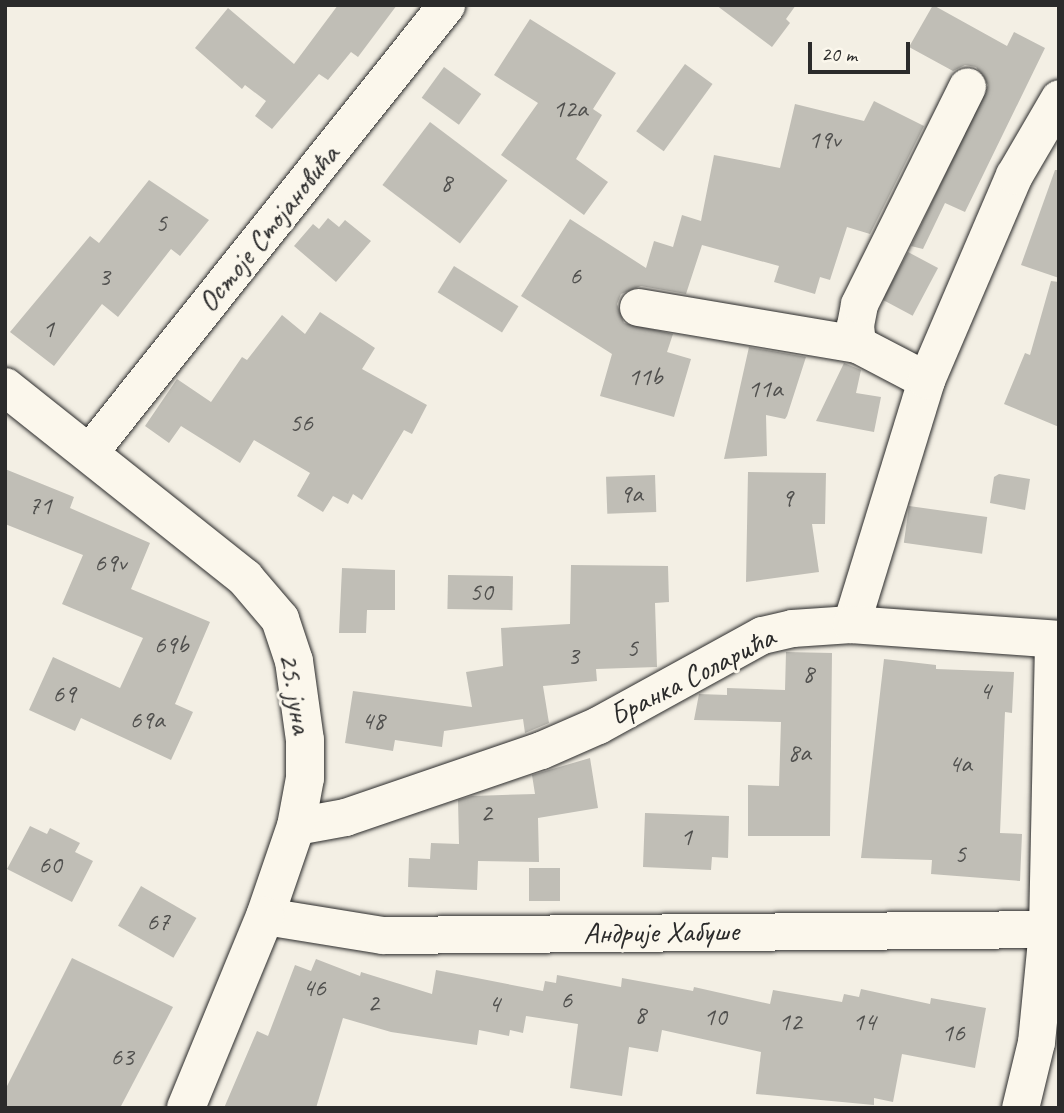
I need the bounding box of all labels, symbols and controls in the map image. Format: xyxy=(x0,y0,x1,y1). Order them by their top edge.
scale bar xyxy=(812,28,914,72)
text: 20 m xyxy=(821,41,857,67)
house number: 12a xyxy=(553,93,587,125)
house number: 19v xyxy=(808,124,840,156)
street label: Остоје Стојановића xyxy=(189,137,347,319)
house number: 8 xyxy=(440,167,452,199)
house number: 5 xyxy=(155,207,167,239)
house number: 6 xyxy=(569,260,581,292)
house number: 3 xyxy=(98,261,110,293)
house number: 1 xyxy=(42,313,54,345)
house number: 11b xyxy=(628,361,662,393)
house number: 11a xyxy=(748,373,782,405)
house number: 56 xyxy=(289,407,313,439)
house number: 9a xyxy=(619,478,643,510)
house number: 9 xyxy=(781,482,793,514)
house number: 71 xyxy=(28,490,52,522)
house number: 69v xyxy=(94,547,126,579)
house number: 50 xyxy=(469,576,493,608)
street label: Бранка Соларића xyxy=(605,620,779,732)
house number: 69b xyxy=(154,629,188,661)
house number: 5 xyxy=(626,632,638,664)
house number: 3 xyxy=(567,640,579,672)
street label: 25. јуна xyxy=(271,650,321,736)
house number: 8 xyxy=(802,658,814,690)
house number: 4 xyxy=(979,675,991,707)
house number: 69 xyxy=(52,678,76,710)
house number: 69a xyxy=(130,704,164,736)
house number: 48 xyxy=(361,705,385,737)
house number: 8a xyxy=(787,737,811,769)
house number: 4a xyxy=(948,748,972,780)
house number: 2 xyxy=(480,797,492,829)
house number: 1 xyxy=(680,821,692,853)
house number: 5 xyxy=(954,838,966,870)
house number: 60 xyxy=(38,849,62,881)
house number: 67 xyxy=(146,906,170,938)
street label: Андрије Хабуше xyxy=(582,913,740,951)
house number: 46 xyxy=(302,972,326,1004)
house number: 6 xyxy=(560,984,572,1016)
house number: 2 xyxy=(367,987,379,1019)
house number: 4 xyxy=(488,988,500,1020)
house number: 8 xyxy=(634,999,646,1031)
house number: 10 xyxy=(703,1001,727,1033)
house number: 12 xyxy=(778,1006,802,1038)
house number: 14 xyxy=(852,1006,876,1038)
house number: 16 xyxy=(941,1017,965,1049)
house number: 63 xyxy=(110,1041,134,1073)

